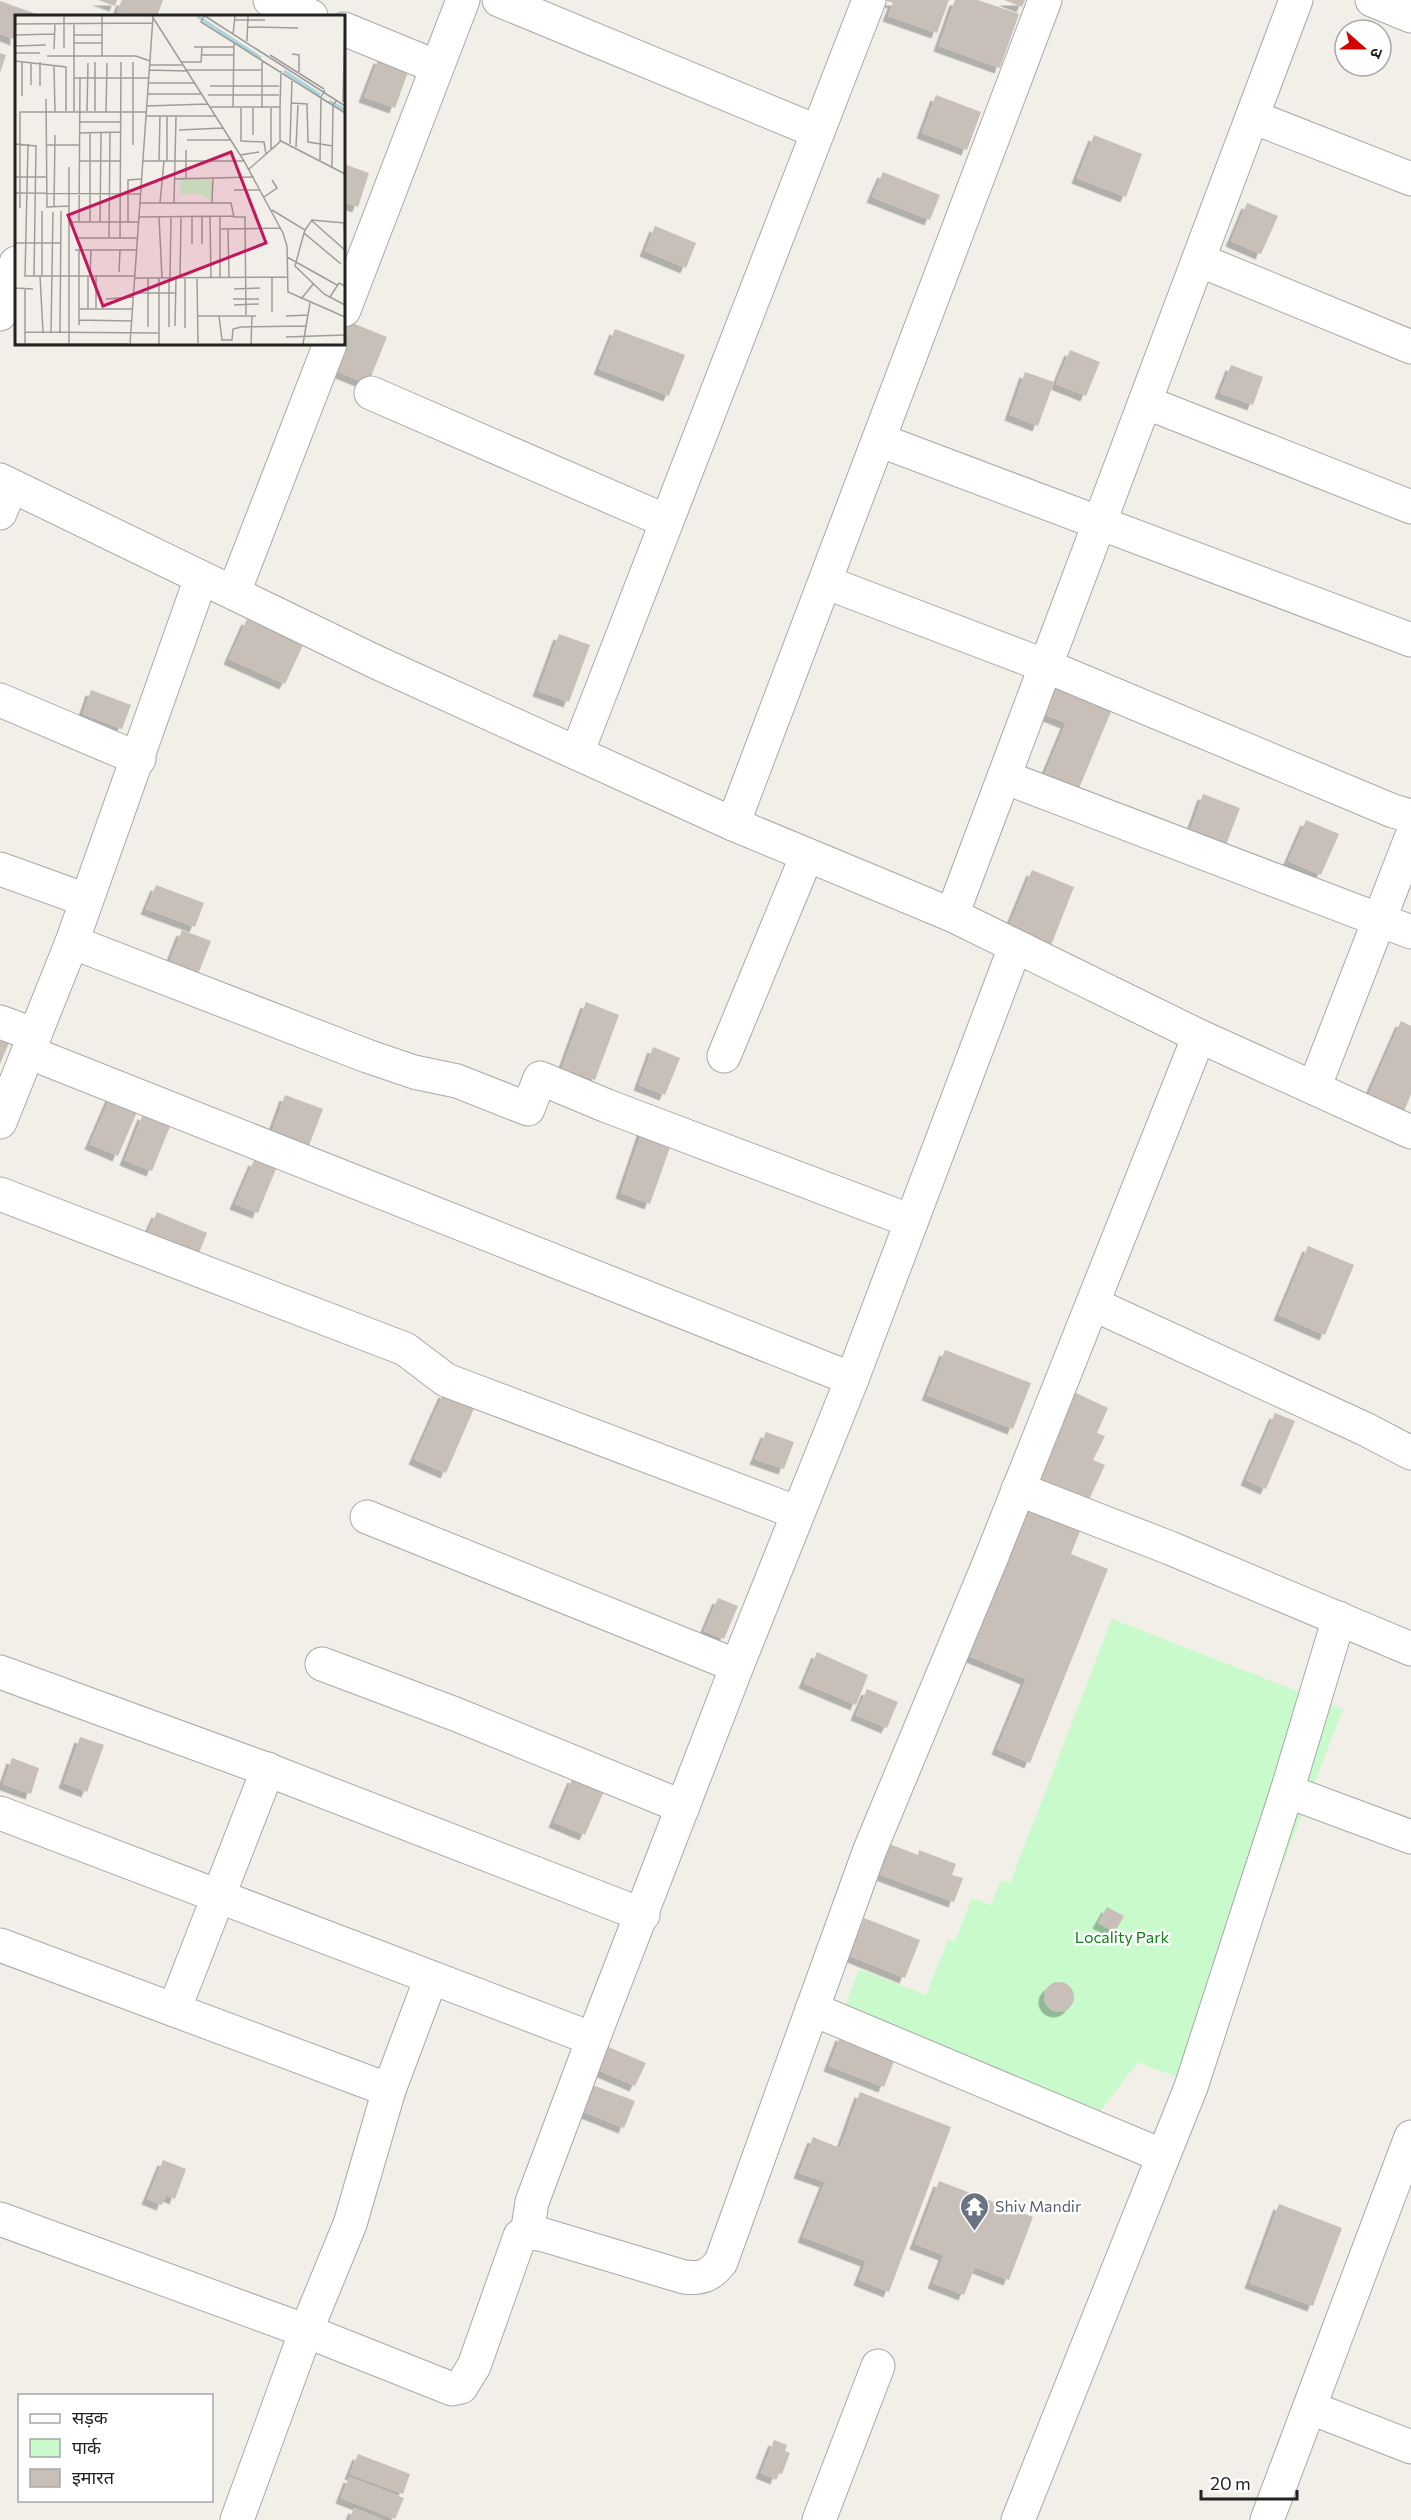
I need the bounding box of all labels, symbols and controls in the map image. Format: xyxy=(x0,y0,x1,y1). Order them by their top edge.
inset map xyxy=(15,15,345,345)
north arrow xyxy=(1333,18,1393,78)
text: उ xyxy=(1367,46,1388,62)
park label: Locality Park xyxy=(1075,1927,1170,1946)
temple icon: Shiv Mandir xyxy=(958,2190,990,2232)
place label: Shiv Mandir xyxy=(995,2196,1082,2215)
legend xyxy=(18,2394,213,2502)
text: सड़क xyxy=(72,2406,109,2428)
text: पार्क xyxy=(72,2436,102,2458)
scale bar xyxy=(1201,2463,1297,2501)
text: इमारत xyxy=(72,2466,115,2488)
text: 20 m xyxy=(1210,2472,1251,2494)

